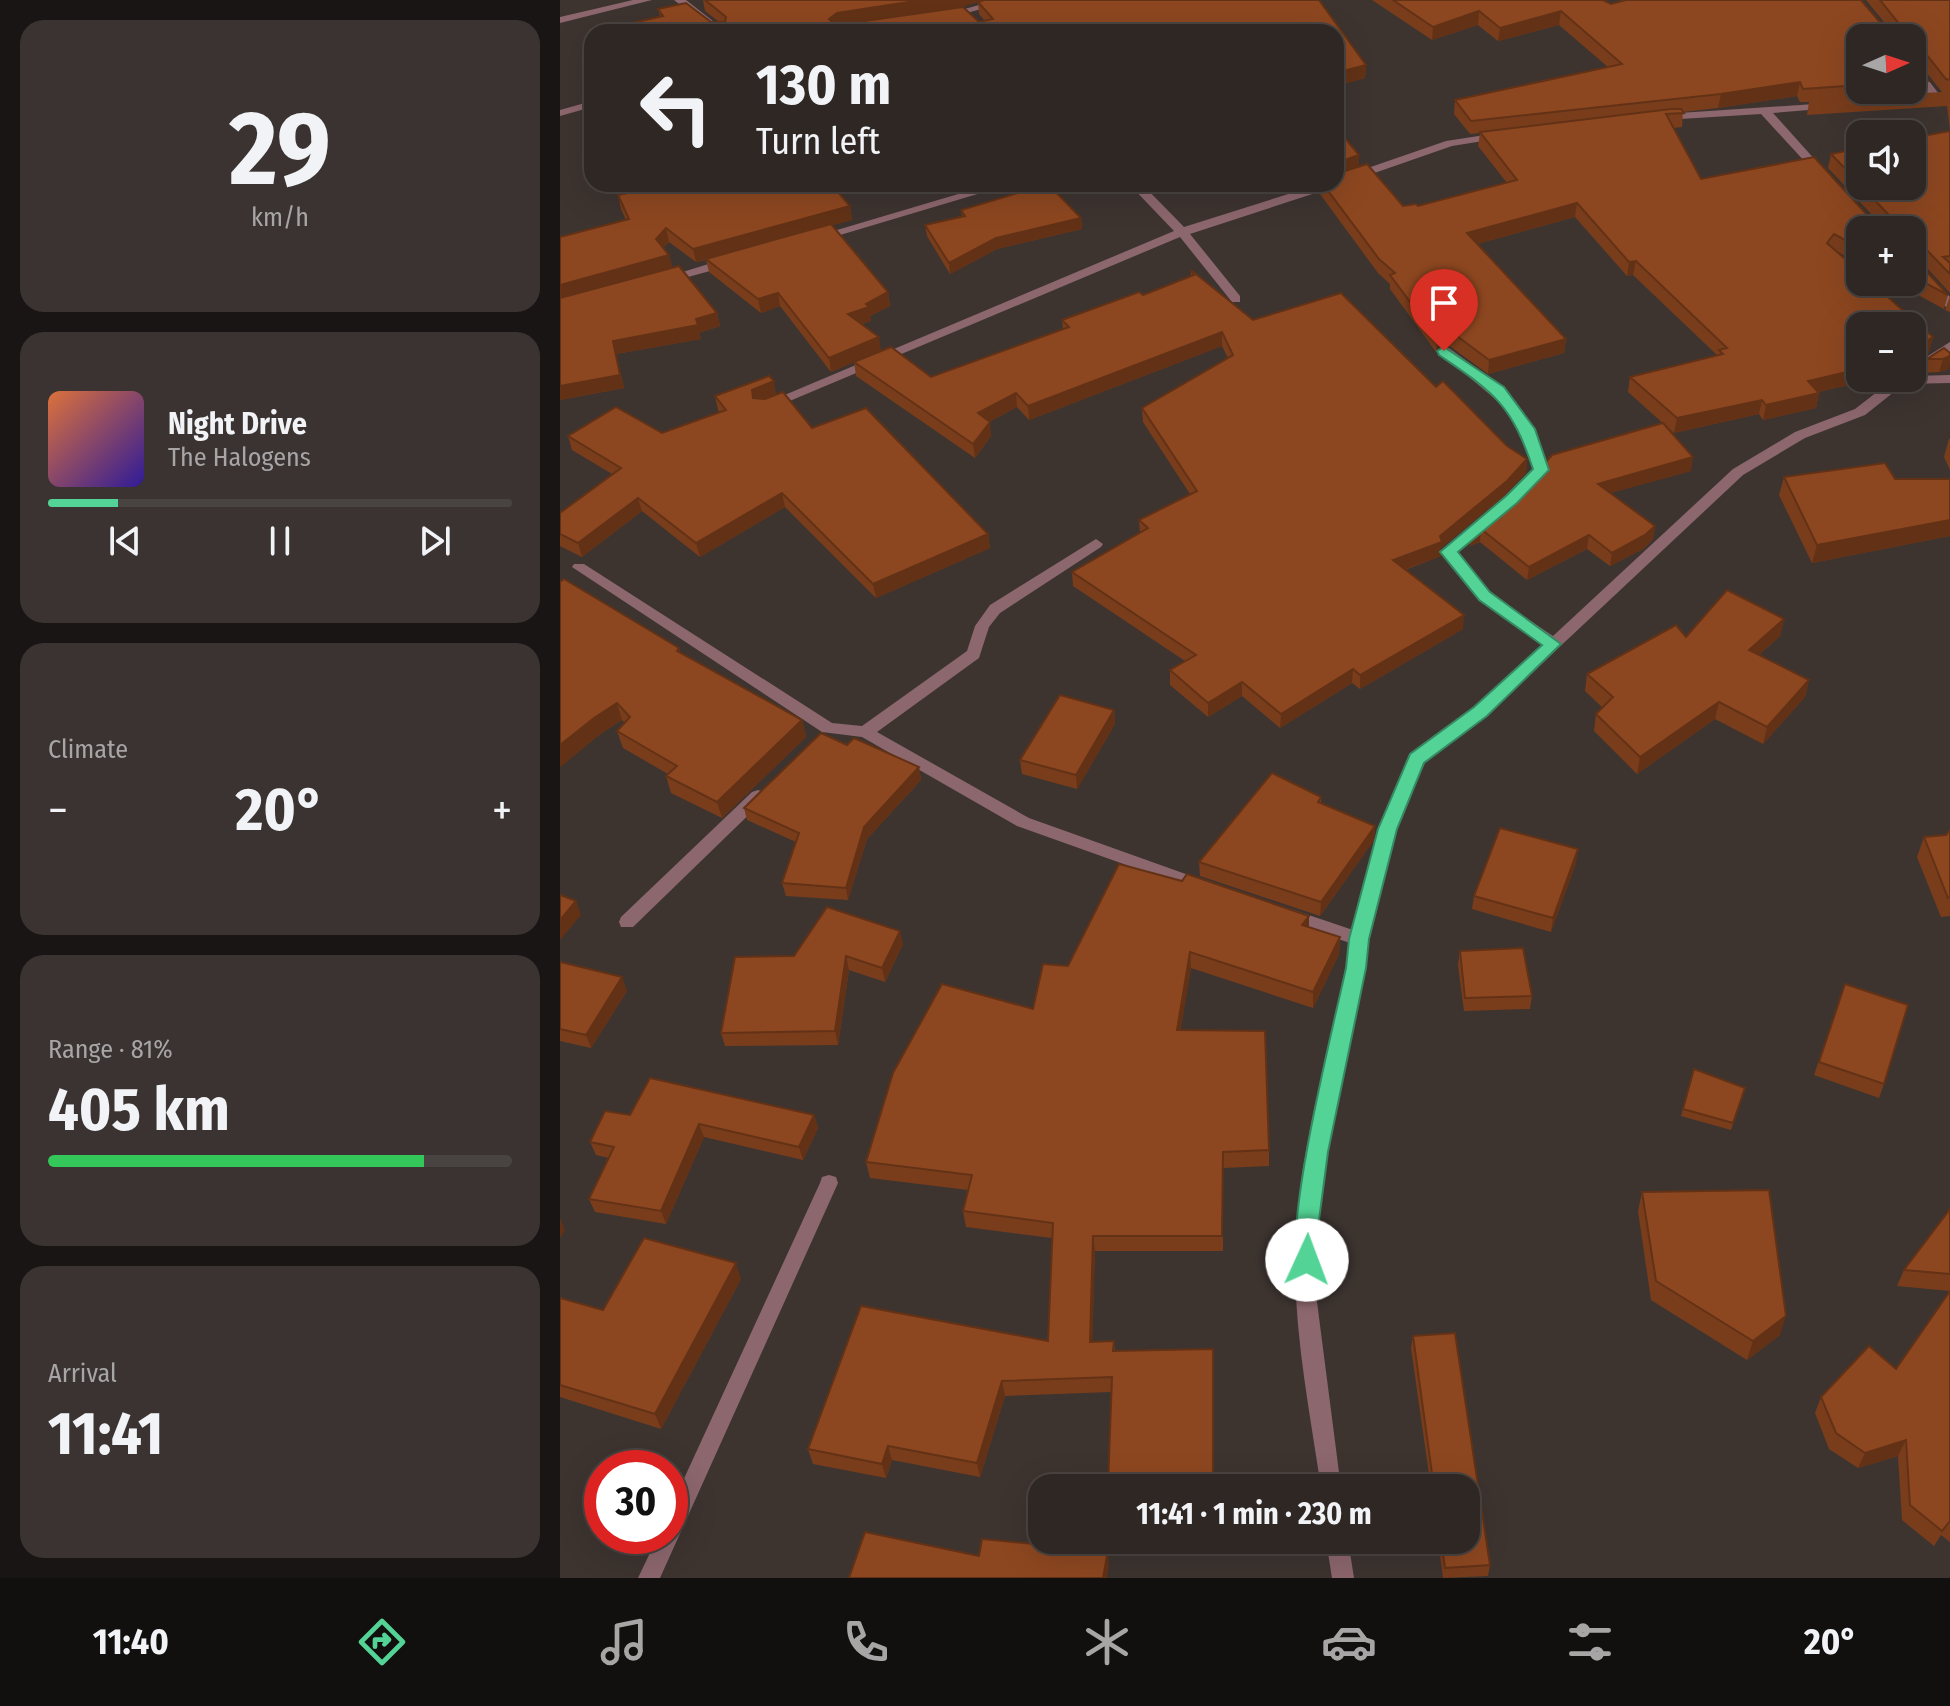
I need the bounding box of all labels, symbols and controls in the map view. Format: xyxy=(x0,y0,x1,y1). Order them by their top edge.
north arrow xyxy=(1846,24,1926,104)
map controls xyxy=(1846,24,1926,392)
text: 130 m xyxy=(756,52,891,119)
icon: left xyxy=(624,56,728,160)
text: 29 xyxy=(229,87,331,212)
text: Turn left xyxy=(756,120,880,164)
button: sound xyxy=(1846,120,1926,200)
text: km/h xyxy=(251,202,309,233)
button: + xyxy=(1846,216,1926,296)
pin xyxy=(1410,269,1478,351)
icon: arrive xyxy=(1422,281,1466,325)
button: − xyxy=(1846,312,1926,392)
text: Night Drive xyxy=(168,406,307,442)
text: The Halogens xyxy=(168,442,311,473)
icon: previous xyxy=(103,519,147,563)
icon: pause xyxy=(258,519,302,563)
icon: next xyxy=(413,519,457,563)
text: Climate xyxy=(48,734,128,765)
text: 20° xyxy=(236,774,324,846)
text: − xyxy=(48,784,68,837)
text: + xyxy=(492,784,512,837)
text: Range · 81% xyxy=(48,1034,173,1065)
text: 405 km xyxy=(48,1074,230,1146)
position arrow xyxy=(1265,1218,1349,1302)
text: Arrival xyxy=(48,1358,117,1389)
text: 11:41 xyxy=(48,1398,163,1470)
speed limit sign: 30 xyxy=(584,1450,688,1554)
text: 11:41 · 1 min · 230 m xyxy=(1136,1496,1372,1532)
icon: directions xyxy=(354,1614,410,1670)
icon: music xyxy=(596,1614,652,1670)
icon: phone xyxy=(838,1614,894,1670)
icon: climate xyxy=(1079,1614,1135,1670)
icon: car xyxy=(1321,1614,1377,1670)
icon: filters xyxy=(1562,1614,1618,1670)
text: 11:40 xyxy=(93,1620,169,1664)
text: 20° xyxy=(1804,1620,1857,1664)

